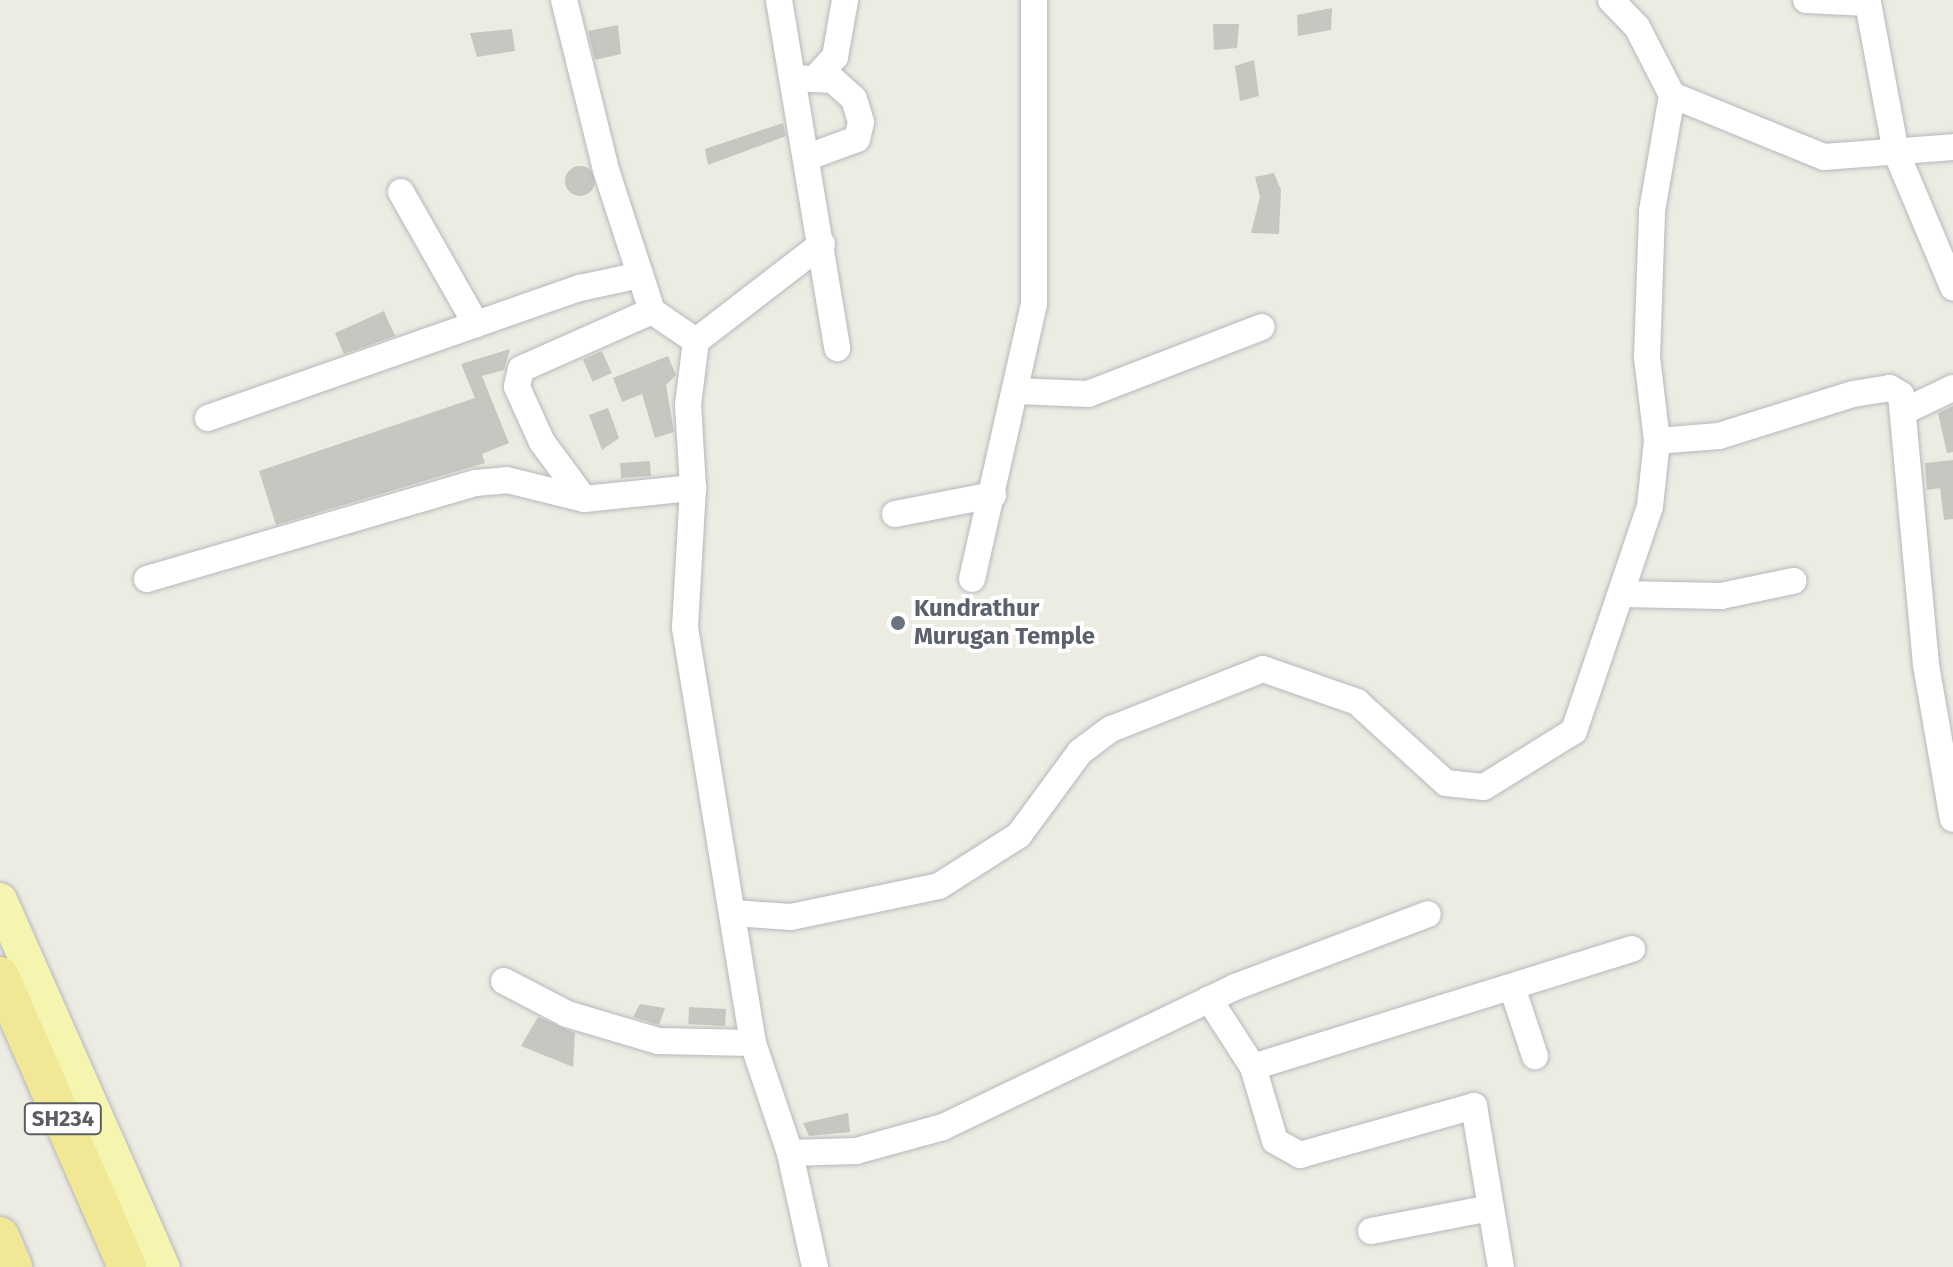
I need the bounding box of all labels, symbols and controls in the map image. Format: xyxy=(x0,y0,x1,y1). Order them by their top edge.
place label: Kundrathur Murugan Temple xyxy=(914,595,1095,651)
marker: Kundrathur Murugan Temple xyxy=(889,614,907,632)
road number: SH234 xyxy=(23,1101,103,1137)

